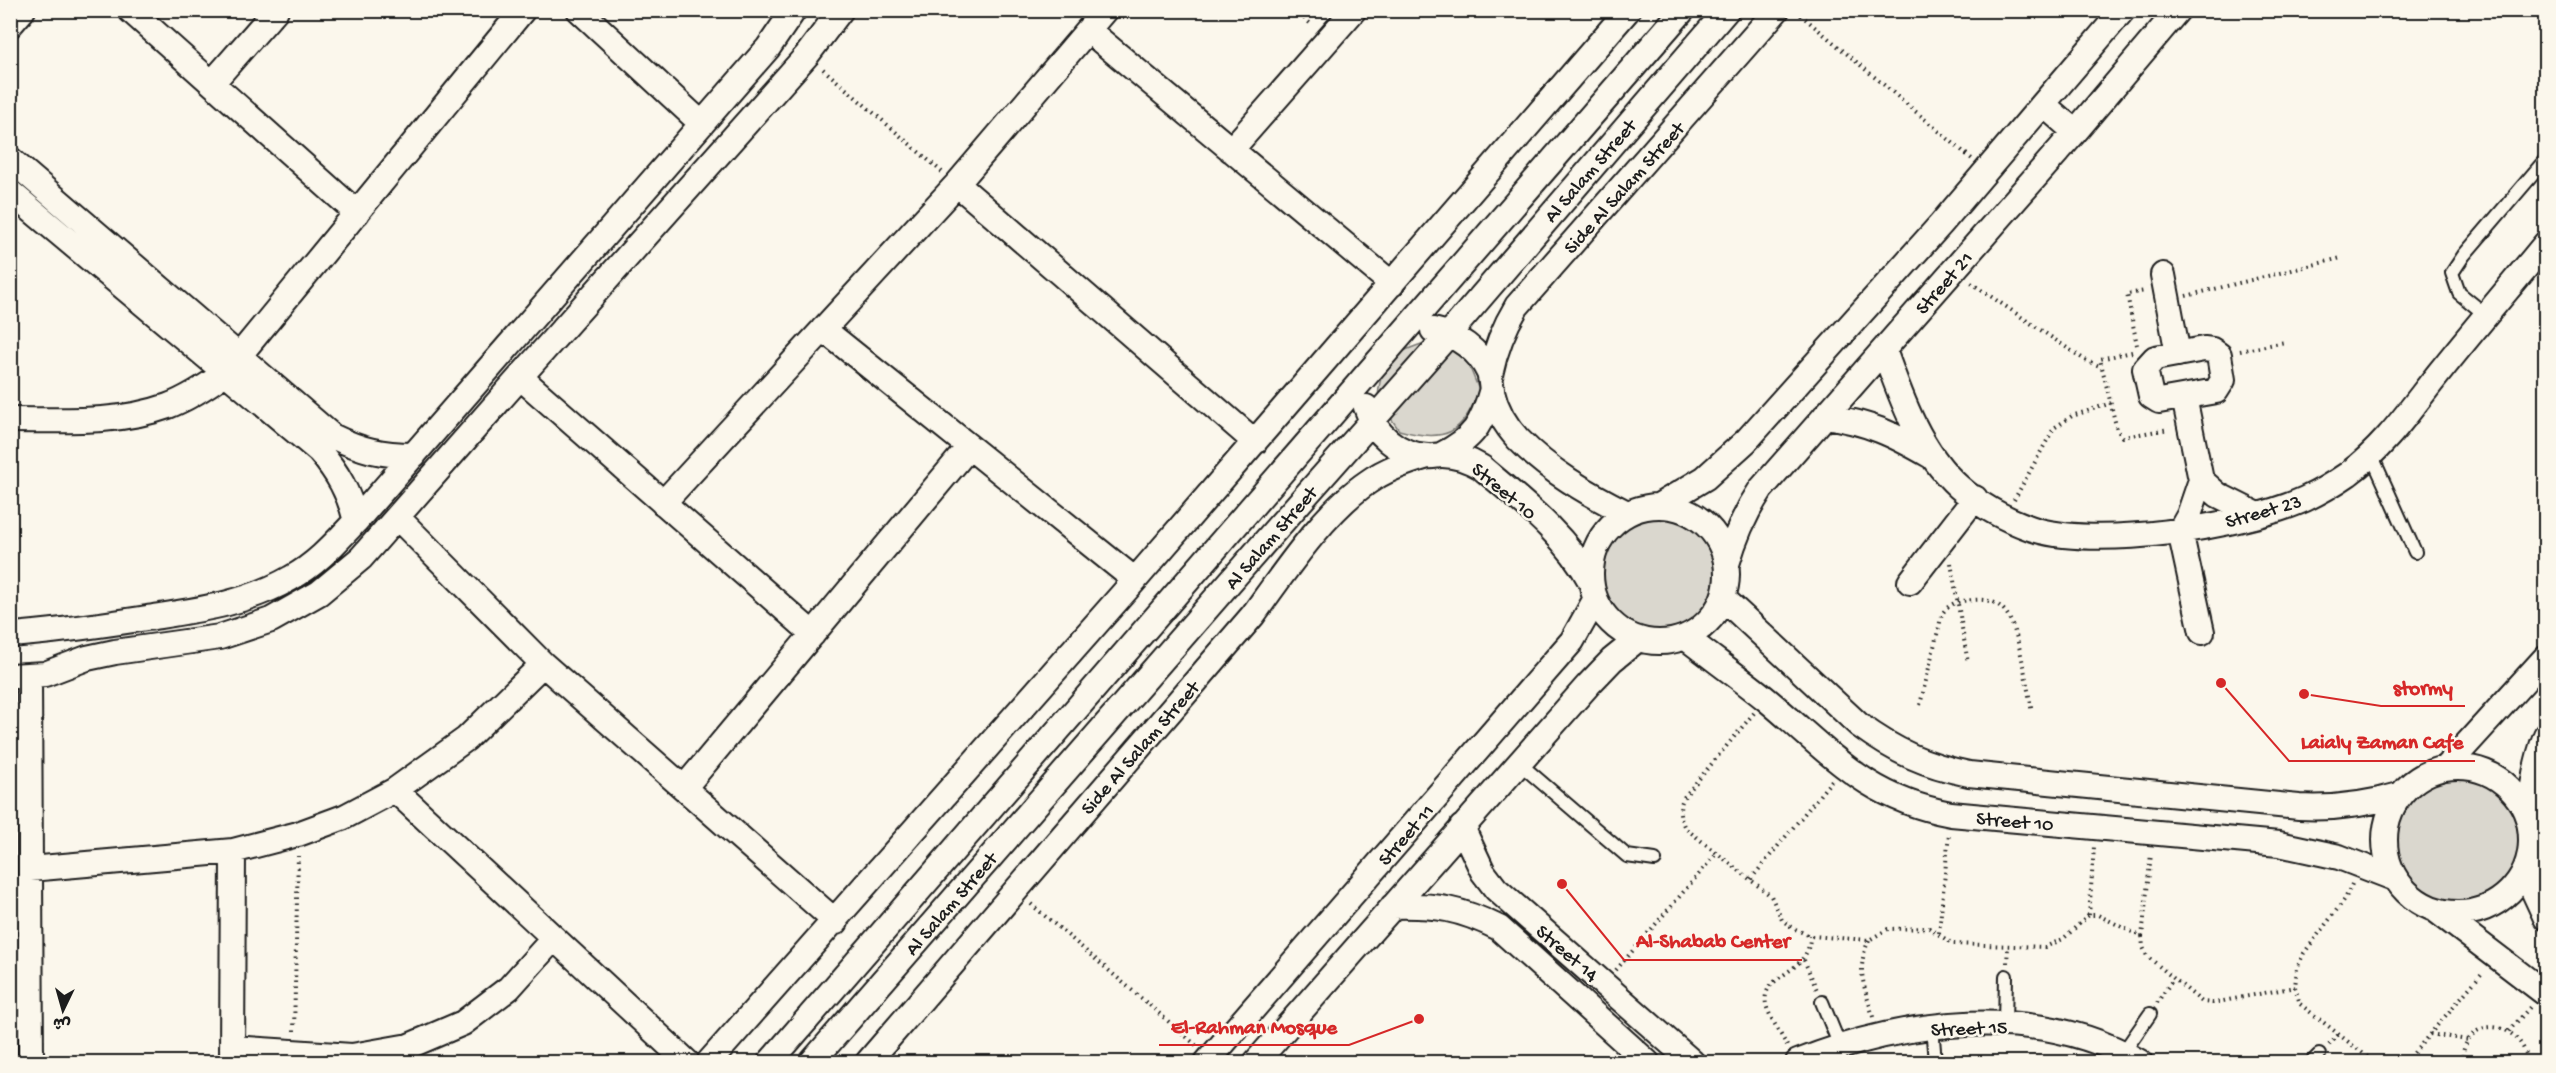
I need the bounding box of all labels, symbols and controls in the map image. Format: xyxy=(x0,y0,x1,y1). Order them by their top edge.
street label: Al Salam Street xyxy=(1541,115,1644,229)
street label: Side Al Salam Street xyxy=(1560,117,1692,260)
street label: Street 21 xyxy=(1912,248,1979,321)
street label: Street 10 xyxy=(1466,459,1540,526)
street label: Al Salam Street xyxy=(1222,482,1325,596)
street label: Street 23 xyxy=(2223,492,2305,535)
callout: stormy xyxy=(2381,667,2465,706)
street label: Side Al Salam Street xyxy=(1077,676,1207,821)
text: stormy xyxy=(2393,678,2454,703)
callout: Laialy Zaman Cafe xyxy=(2289,722,2475,761)
text: Laialy Zaman Cafe xyxy=(2301,732,2464,757)
street label: Street 11 xyxy=(1375,801,1441,872)
street label: Street 10 xyxy=(1975,809,2054,838)
street label: Al Salam Street xyxy=(902,848,1005,962)
street label: Street 14 xyxy=(1530,921,1602,988)
callout: Al-Shabab Center xyxy=(1624,921,1802,960)
text: Al-Shabab Center xyxy=(1635,931,1793,956)
north arrow xyxy=(33,980,93,1040)
callout: El-Rahman Mosque xyxy=(1159,1006,1349,1045)
text: ش xyxy=(52,1011,72,1032)
text: El-Rahman Mosque xyxy=(1171,1017,1338,1042)
street label: Street 15 xyxy=(1930,1018,2008,1043)

